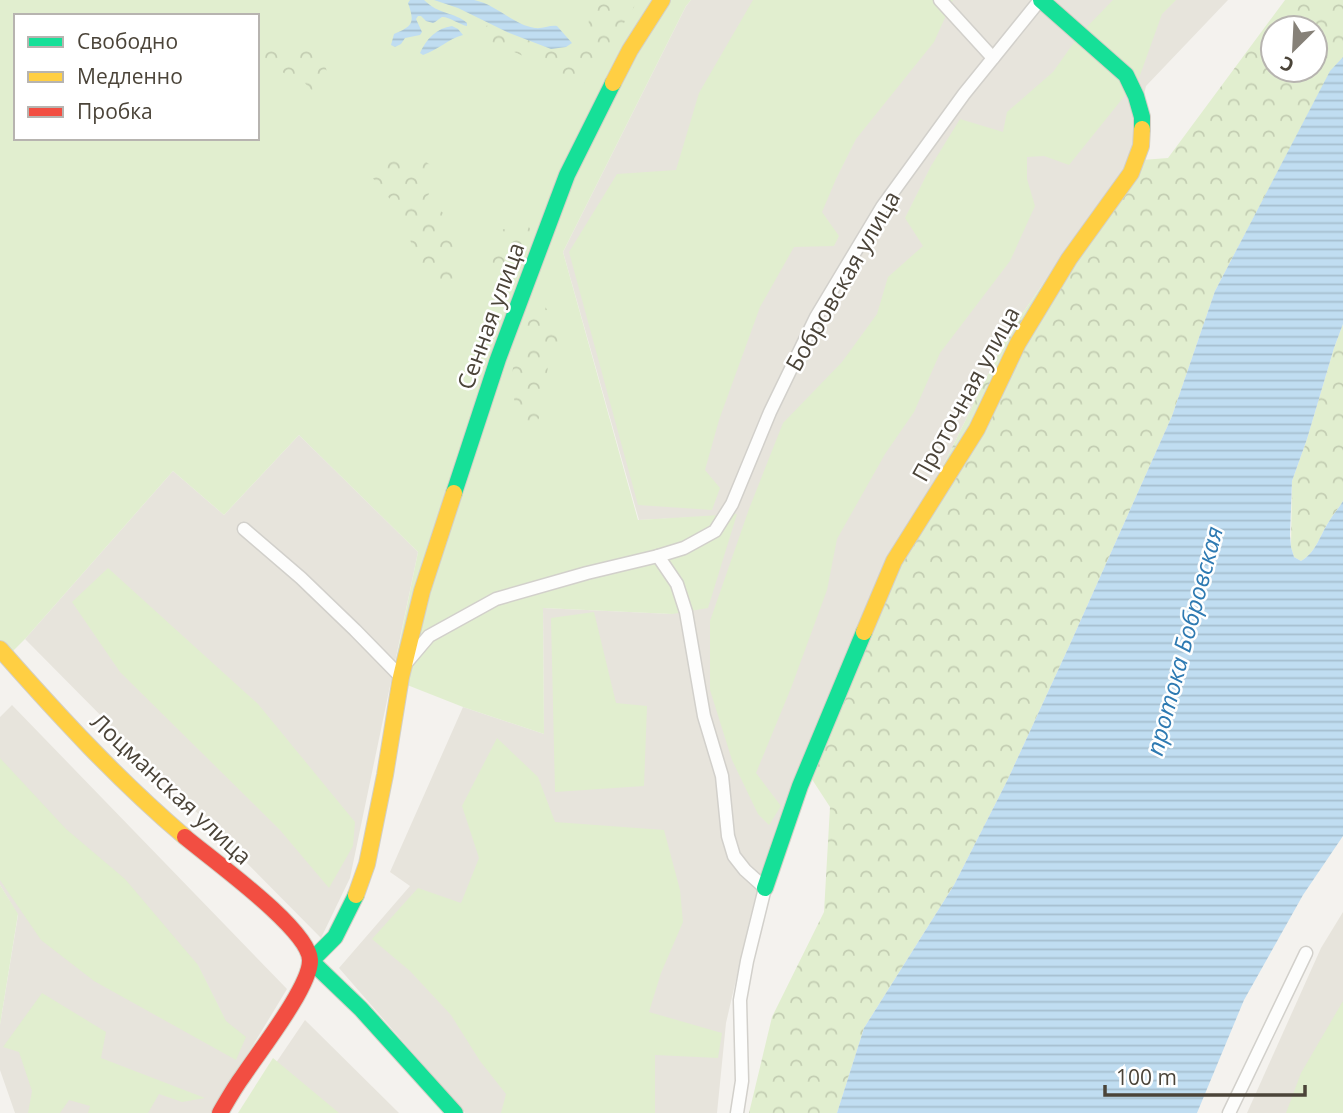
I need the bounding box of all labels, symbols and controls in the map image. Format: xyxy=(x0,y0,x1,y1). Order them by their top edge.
legend xyxy=(14,14,259,140)
north arrow xyxy=(1259,14,1329,84)
text: Свободно xyxy=(77,27,178,55)
text: С xyxy=(1276,50,1298,79)
text: Медленно xyxy=(77,62,183,90)
text: Пробка xyxy=(77,97,153,125)
street label: Бобровская улица xyxy=(777,184,907,377)
street label: Сенная улица xyxy=(449,238,532,394)
street label: Проточная улица xyxy=(904,300,1027,487)
water label: протока Бобровская xyxy=(1137,522,1230,759)
street label: Лоцманская улица xyxy=(84,705,259,871)
scale bar xyxy=(1105,1054,1304,1098)
text: 100 m xyxy=(1116,1063,1177,1091)

